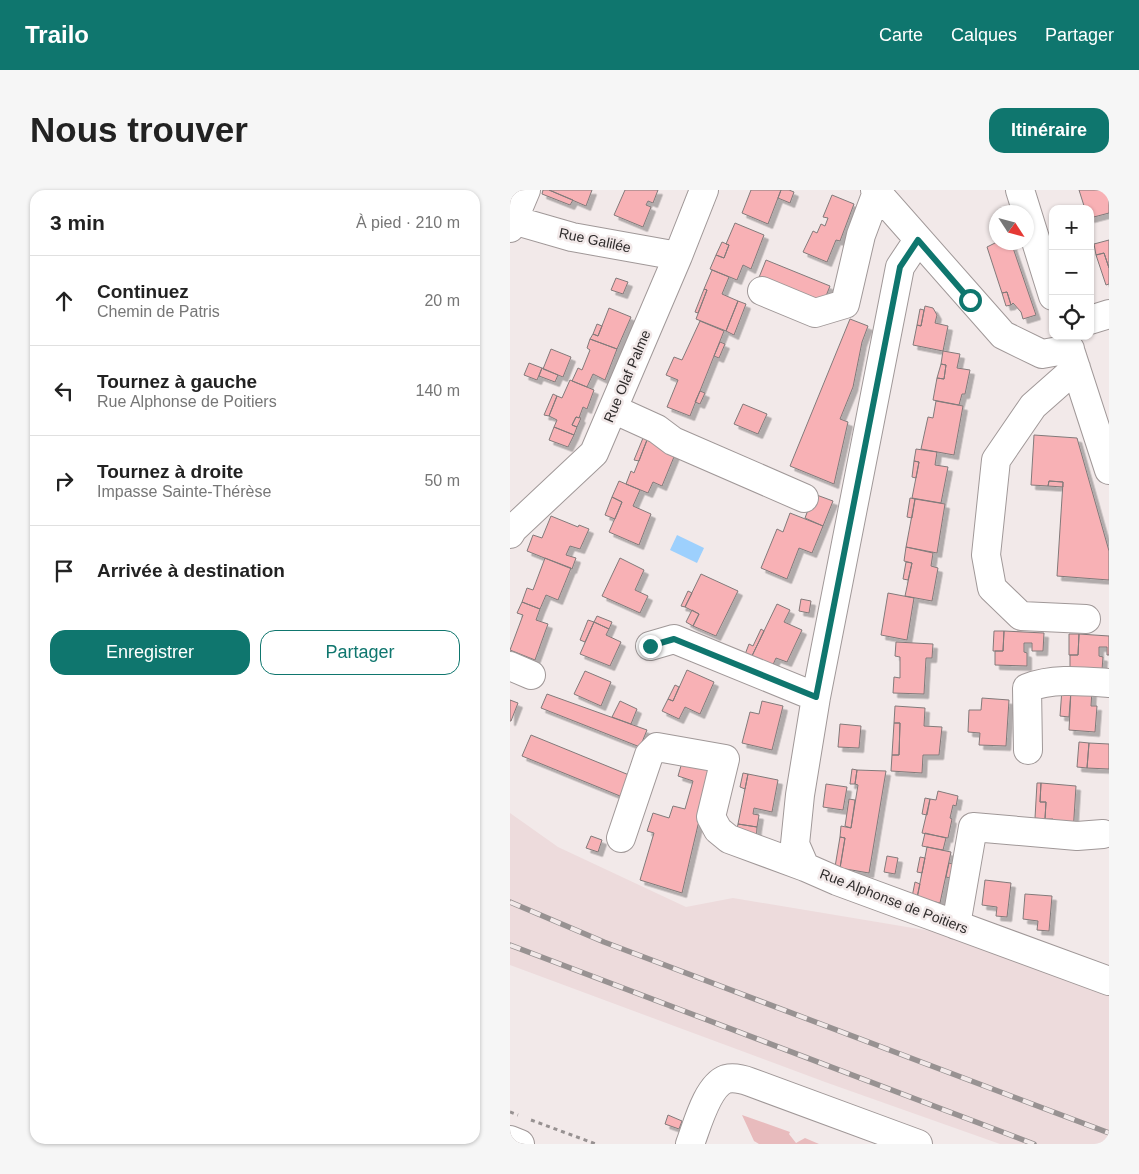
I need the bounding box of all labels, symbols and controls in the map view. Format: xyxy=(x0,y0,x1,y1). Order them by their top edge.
text: Trailo xyxy=(25,21,89,48)
text: Carte xyxy=(879,25,923,45)
text: Calques xyxy=(951,25,1017,45)
text: Partager xyxy=(1045,25,1114,45)
button: Itinéraire xyxy=(989,108,1109,153)
text: Nous trouver xyxy=(30,110,248,149)
north arrow xyxy=(989,205,1034,250)
map controls xyxy=(1049,205,1094,340)
button: + xyxy=(1049,205,1094,250)
text: 3 min xyxy=(50,211,105,234)
text: À pied · 210 m xyxy=(356,214,460,231)
street label: Rue Galilée xyxy=(558,225,633,255)
button: − xyxy=(1049,250,1094,295)
text: Continuez xyxy=(97,281,189,302)
icon: ahead xyxy=(50,287,78,315)
route start xyxy=(959,289,982,312)
text: 20 m xyxy=(424,292,460,309)
button: locate xyxy=(1049,295,1094,340)
text: Chemin de Patris xyxy=(97,303,220,320)
street label: Rue Olaf Palme xyxy=(600,327,654,425)
text: Tournez à gauche xyxy=(97,371,257,392)
icon: left xyxy=(50,377,78,405)
text: 140 m xyxy=(416,382,460,399)
text: Rue Alphonse de Poitiers xyxy=(97,393,277,410)
text: Tournez à droite xyxy=(97,461,243,482)
icon: right xyxy=(50,467,78,495)
text: 50 m xyxy=(424,472,460,489)
text: Impasse Sainte-Thérèse xyxy=(97,483,271,500)
icon: arrive xyxy=(50,557,78,585)
text: Arrivée à destination xyxy=(97,560,285,581)
button: Enregistrer xyxy=(50,630,250,675)
button: Partager xyxy=(260,630,460,675)
route end xyxy=(639,635,662,658)
street label: Rue Alphonse de Poitiers xyxy=(818,865,970,937)

